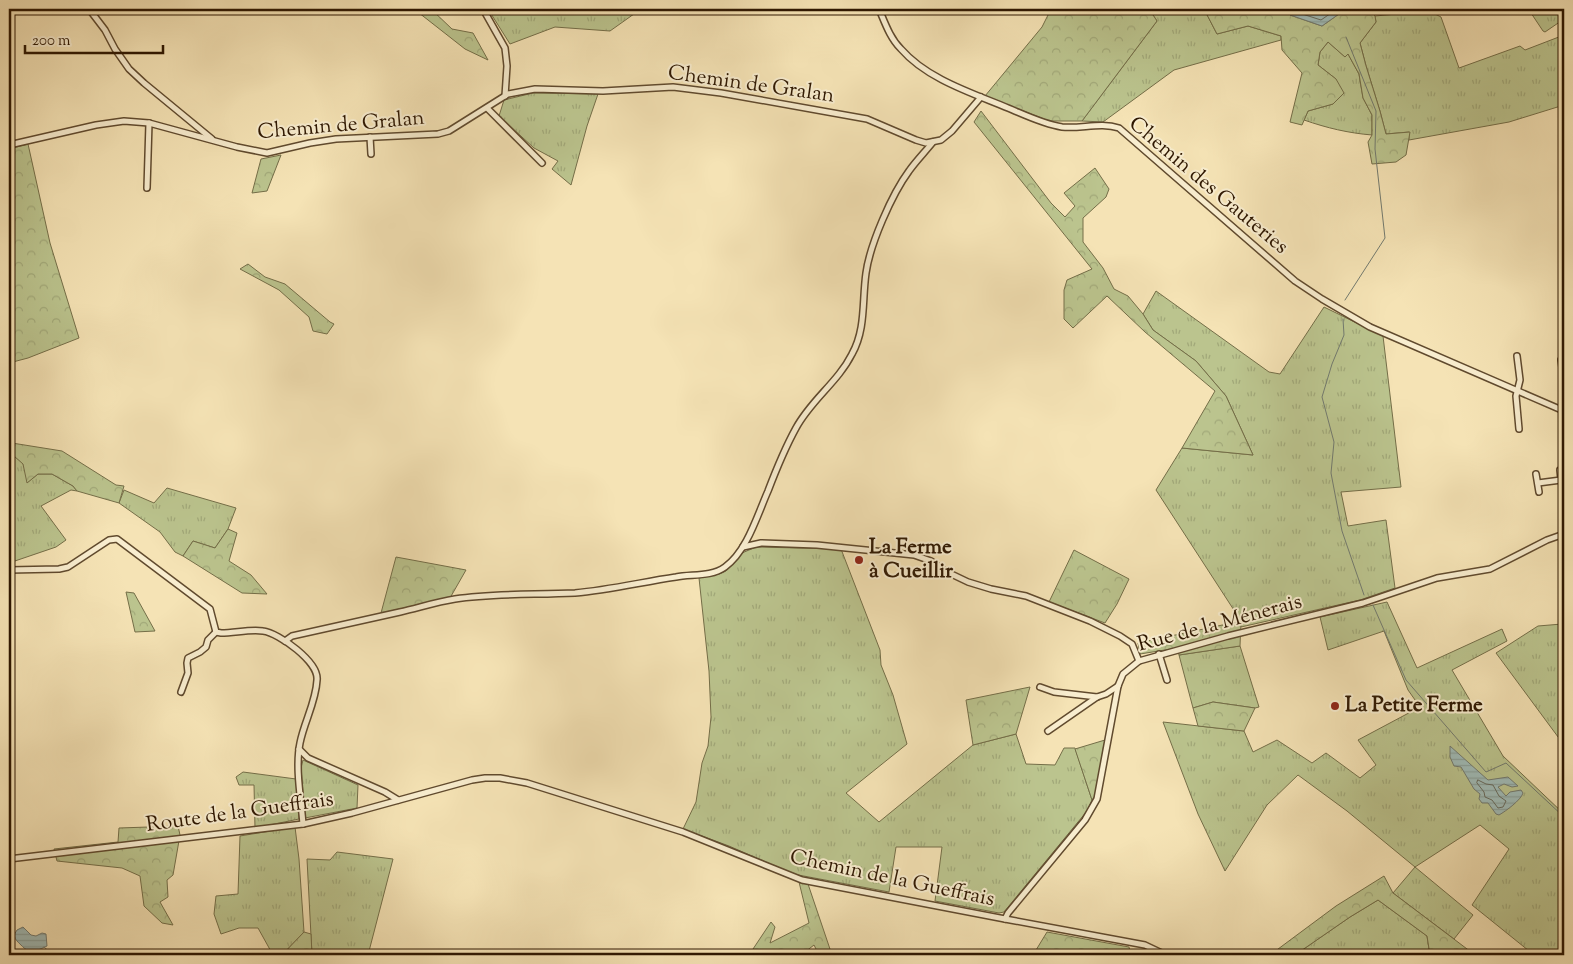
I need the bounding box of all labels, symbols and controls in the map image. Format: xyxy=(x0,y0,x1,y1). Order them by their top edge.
scale bar xyxy=(25,22,162,54)
text: 200 m xyxy=(32,31,71,52)
street label: Chemin de Gralan xyxy=(666,58,836,112)
street label: Chemin de Gralan xyxy=(256,104,426,148)
street label: Chemin des Gauteries xyxy=(1122,110,1294,262)
place label: La Ferme à Cueillir xyxy=(869,533,953,587)
marker: La Ferme à Cueillir xyxy=(853,554,865,566)
street label: Rue de la Ménerais xyxy=(1134,588,1306,660)
place label: La Petite Ferme xyxy=(1345,691,1483,721)
marker: La Petite Ferme xyxy=(1329,700,1341,712)
street label: Route de la Gueffrais xyxy=(144,785,336,841)
street label: Chemin de la Gueffrais xyxy=(787,843,997,915)

